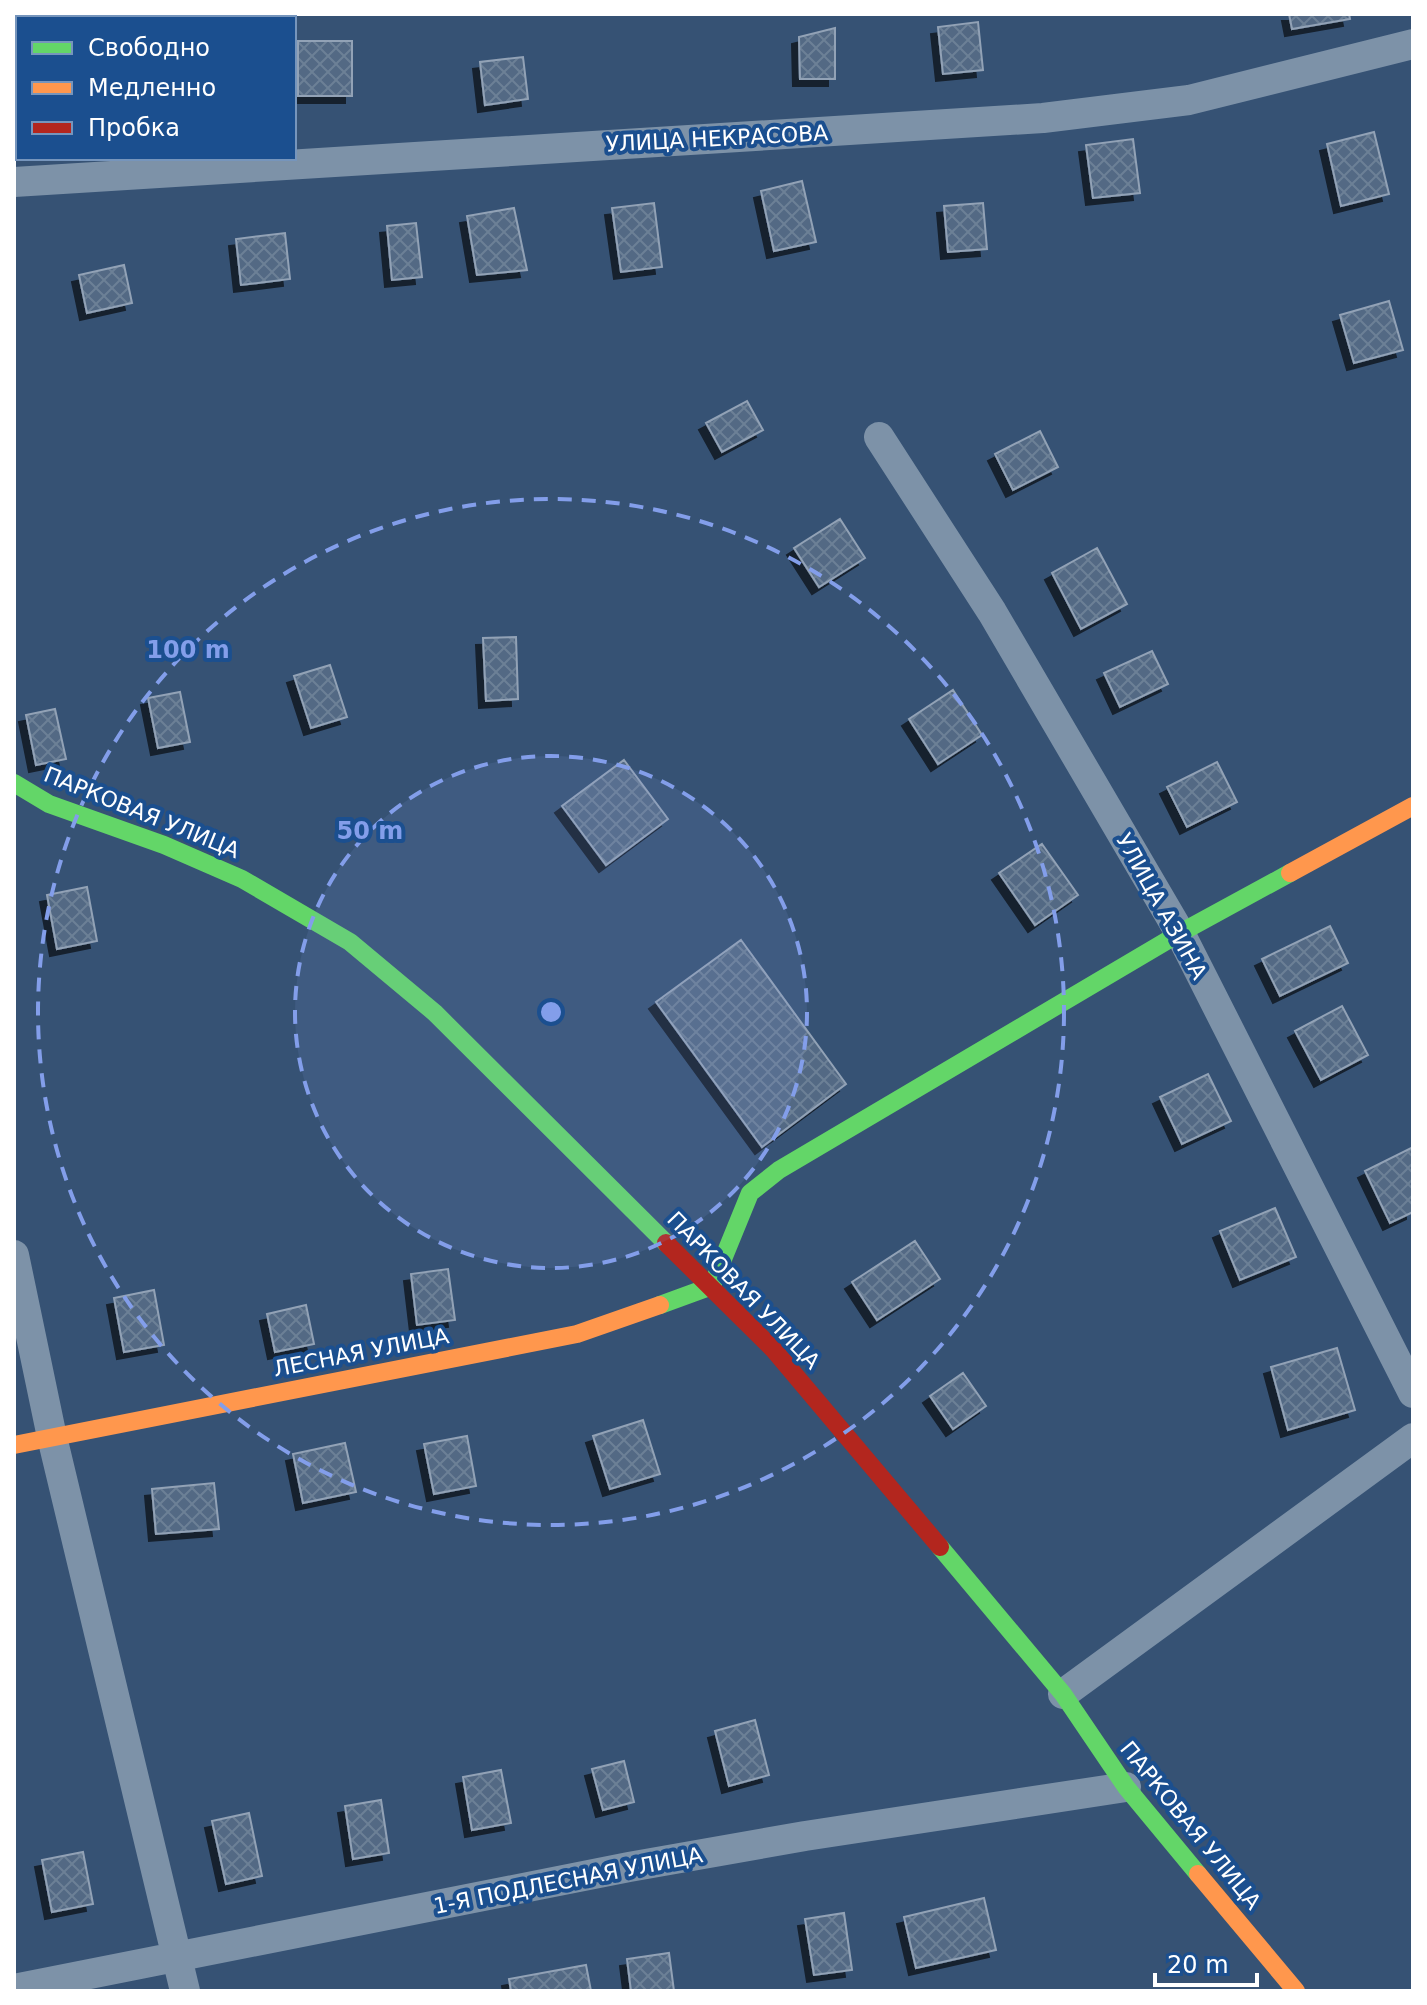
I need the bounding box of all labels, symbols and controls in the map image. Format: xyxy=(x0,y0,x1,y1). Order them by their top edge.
legend xyxy=(16,16,296,160)
text: Свободно xyxy=(88,34,210,62)
text: Медленно xyxy=(88,74,216,102)
text: Пробка xyxy=(88,114,180,142)
street label: УЛИЦА НЕКРАСОВА xyxy=(605,120,829,157)
text: 100 m xyxy=(146,636,230,664)
street label: ПАРКОВАЯ УЛИЦА xyxy=(40,762,243,863)
text: 50 m xyxy=(337,817,403,845)
street label: УЛИЦА АЗИНА xyxy=(1111,829,1212,983)
centre of rings xyxy=(537,998,565,1026)
street label: ПАРКОВАЯ УЛИЦА xyxy=(662,1207,825,1374)
street label: ЛЕСНАЯ УЛИЦА xyxy=(271,1323,451,1382)
street label: ПАРКОВАЯ УЛИЦА xyxy=(1115,1736,1266,1914)
street label: 1-Я ПОДЛЕСНАЯ УЛИЦА xyxy=(431,1842,705,1919)
scale bar xyxy=(1155,1937,1257,1987)
text: 20 m xyxy=(1167,1951,1229,1979)

